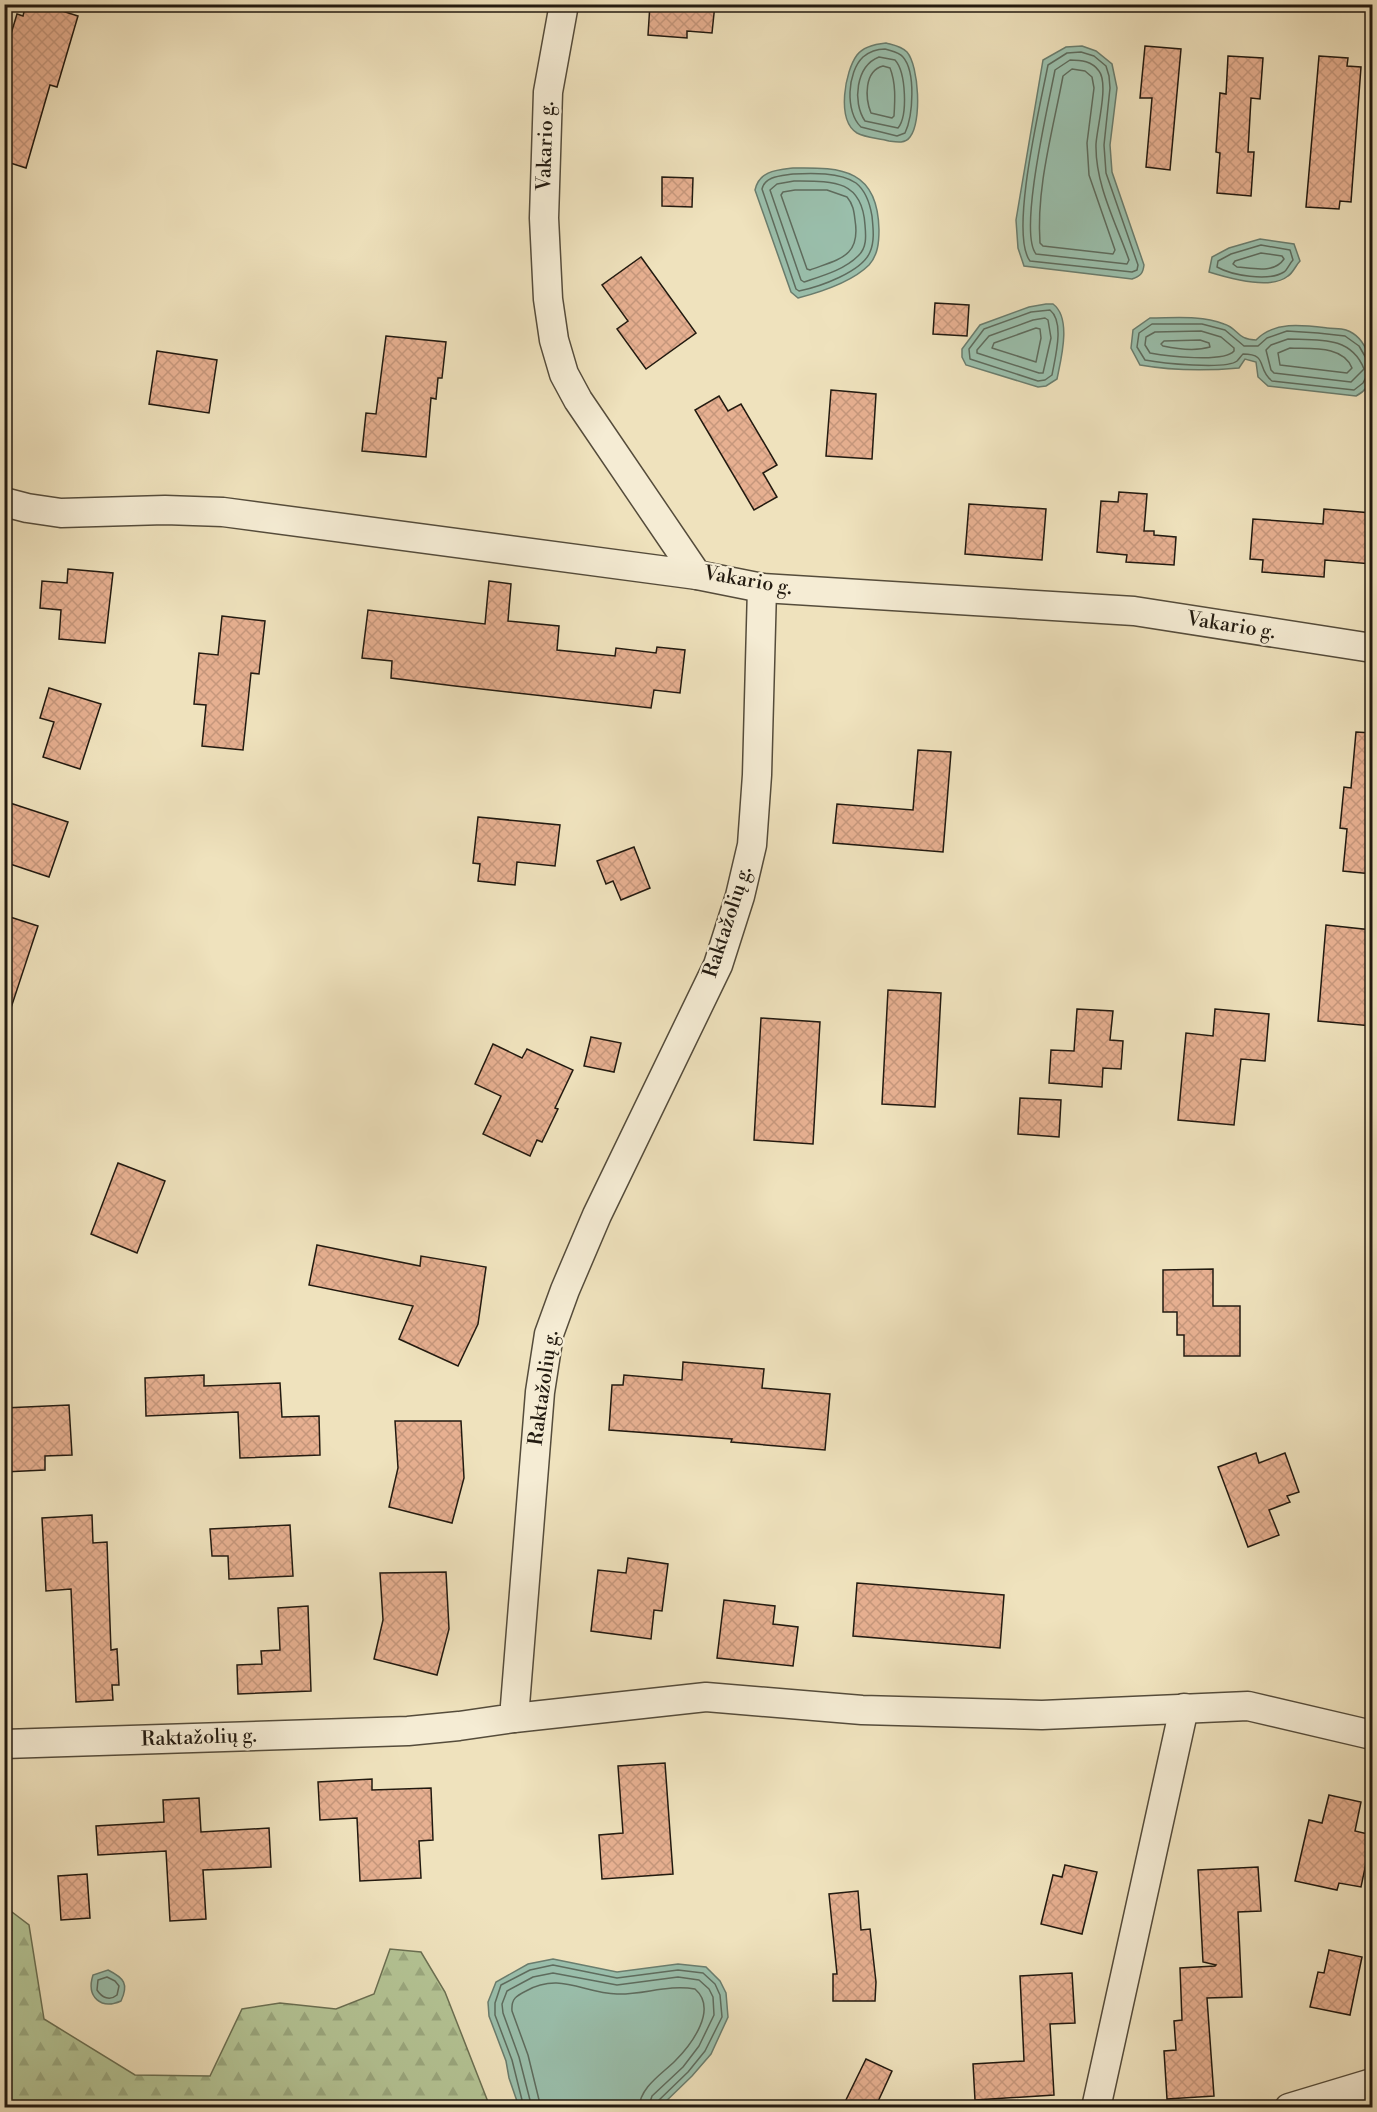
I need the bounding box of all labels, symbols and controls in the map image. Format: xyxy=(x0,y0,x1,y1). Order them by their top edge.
street label: Vakario g. xyxy=(532,101,560,192)
street label: Vakario g. xyxy=(701,561,794,601)
street label: Vakario g. xyxy=(1184,606,1277,645)
street label: Raktažolių g. xyxy=(698,863,758,981)
street label: Raktažolių g. xyxy=(524,1329,564,1447)
street label: Raktažolių g. xyxy=(141,1723,257,1753)

